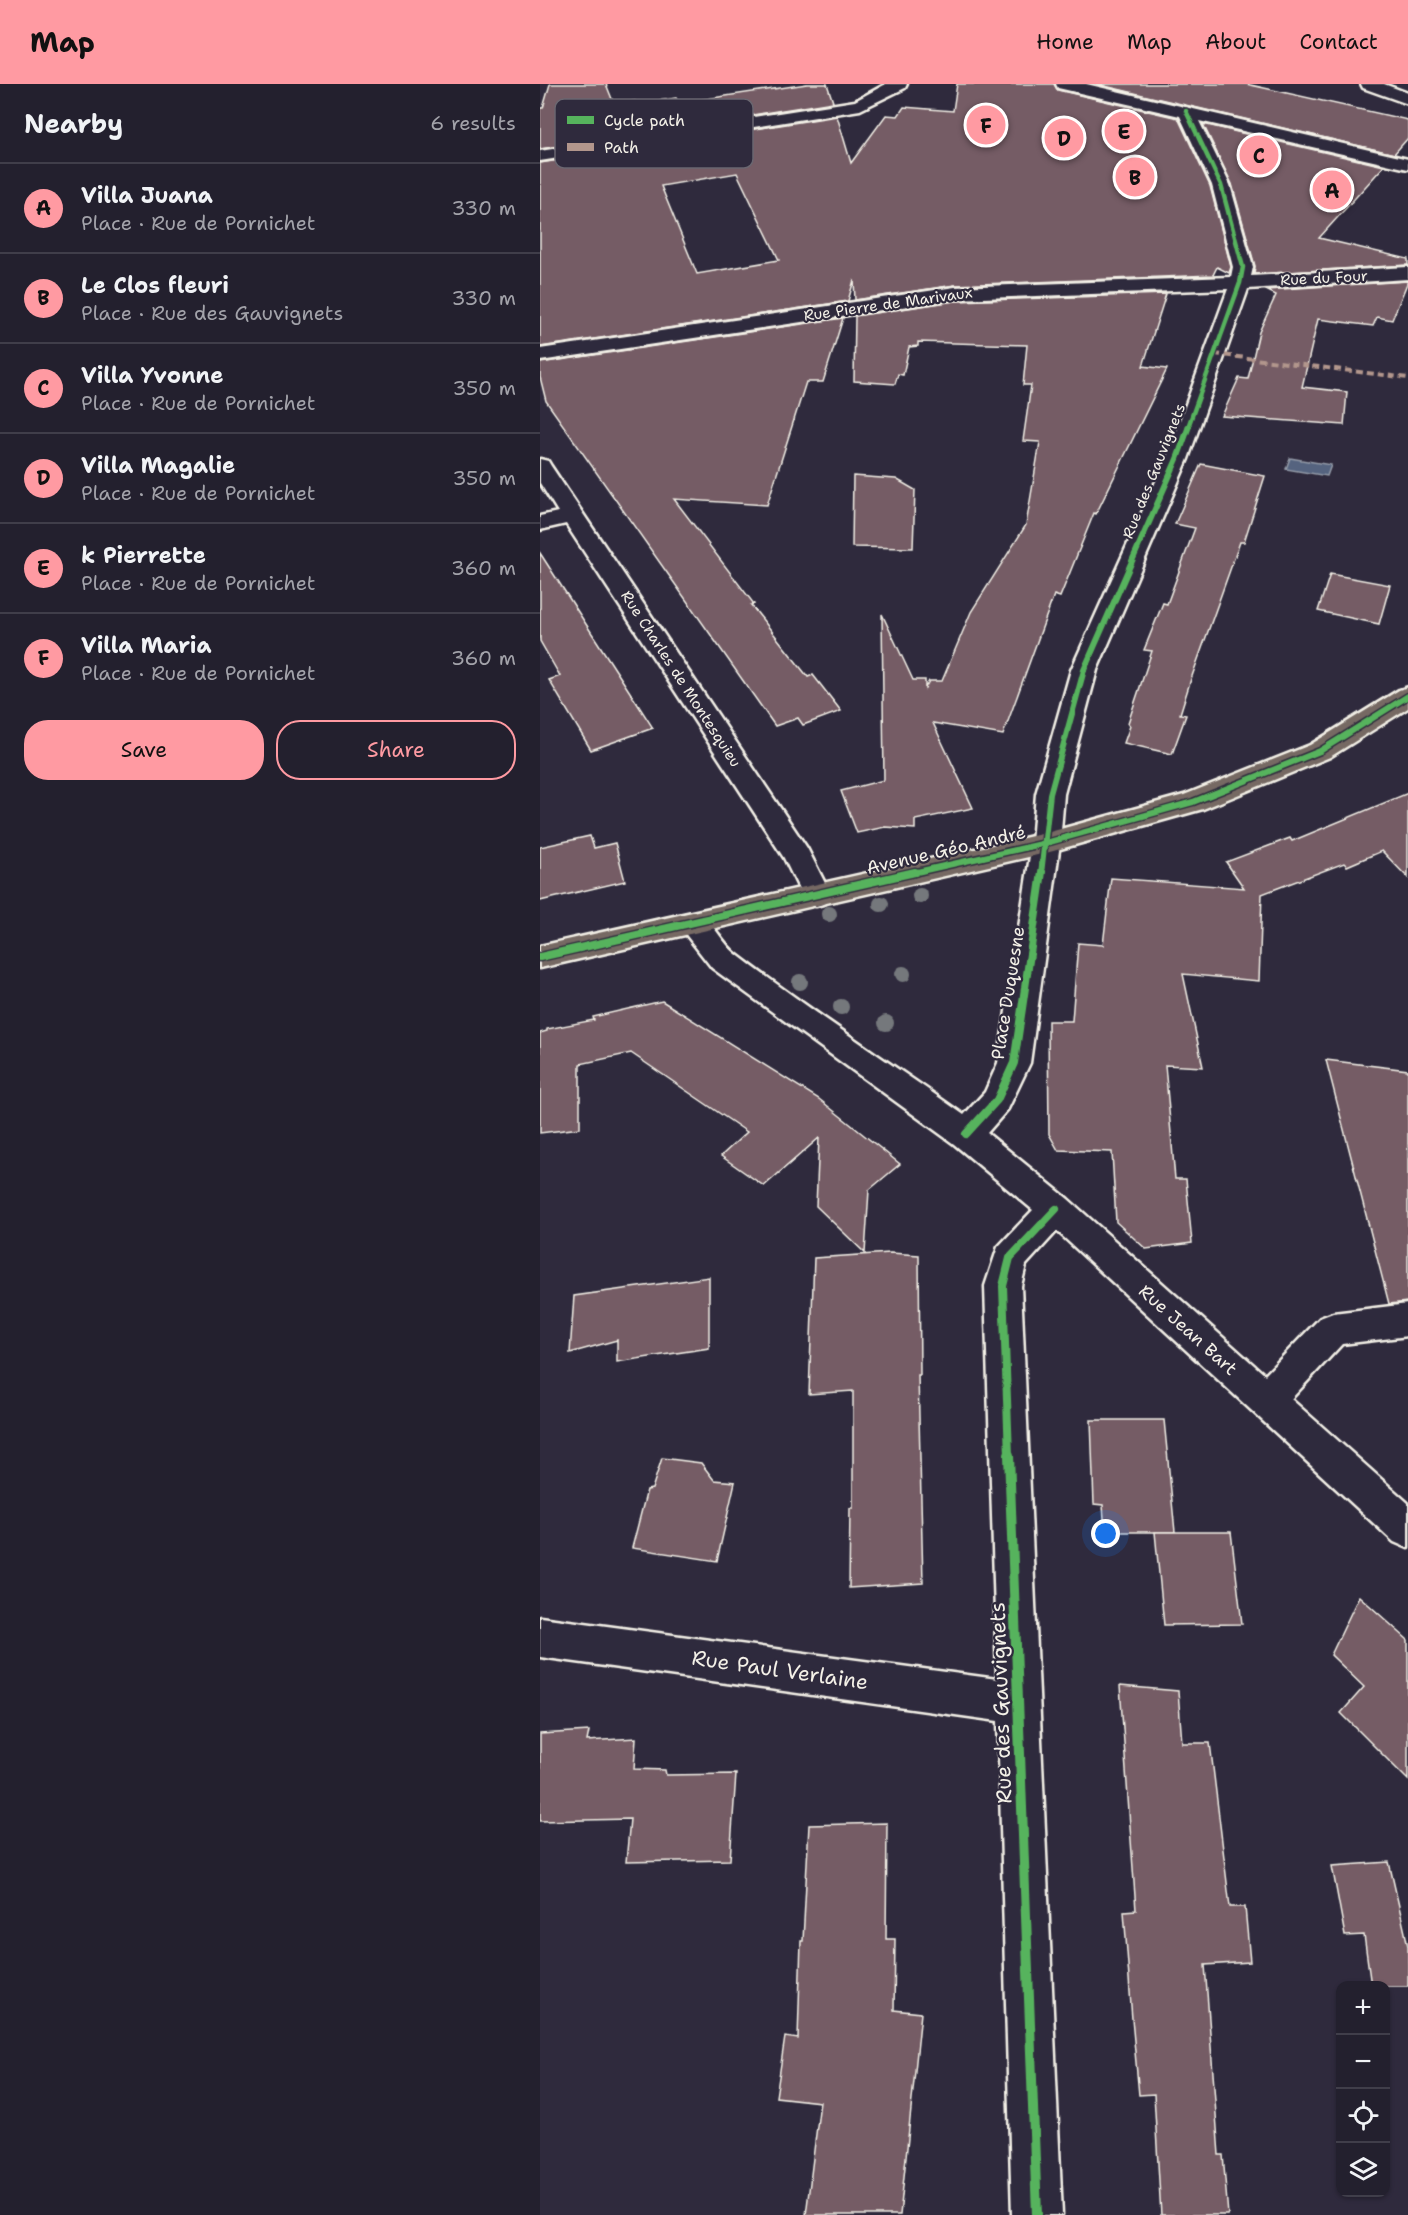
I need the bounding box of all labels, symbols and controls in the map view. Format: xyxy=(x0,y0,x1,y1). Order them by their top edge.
text: Map xyxy=(30,23,95,61)
text: Home xyxy=(1036,28,1094,56)
text: Map xyxy=(1127,28,1172,56)
text: About xyxy=(1205,28,1266,56)
text: Contact xyxy=(1299,28,1378,56)
legend xyxy=(555,99,753,168)
pin: F xyxy=(966,102,1006,147)
text: Nearby xyxy=(24,106,123,141)
pin: E xyxy=(1104,108,1144,154)
text: 6 results xyxy=(430,110,516,136)
text: Cycle path xyxy=(604,110,685,131)
pin: D xyxy=(1044,116,1084,160)
pin: C xyxy=(1240,132,1278,178)
text: Path xyxy=(604,137,639,158)
pin: B xyxy=(1116,154,1154,200)
pin: A xyxy=(1312,168,1352,212)
text: Villa Juana xyxy=(81,181,213,210)
text: A xyxy=(36,195,51,221)
text: 330 m xyxy=(452,195,516,221)
text: Place · Rue de Pornichet xyxy=(81,210,316,236)
street label: Rue du Four xyxy=(1280,266,1368,290)
text: Le Clos fleuri xyxy=(81,271,229,300)
street label: Rue Pierre de Marivaux xyxy=(802,282,974,326)
text: B xyxy=(37,285,50,311)
text: 330 m xyxy=(452,285,516,311)
text: Place · Rue des Gauvignets xyxy=(81,300,343,326)
text: Villa Yvonne xyxy=(81,361,223,390)
text: C xyxy=(37,375,50,401)
text: 350 m xyxy=(452,375,516,401)
text: Place · Rue de Pornichet xyxy=(81,390,316,416)
street label: Rue des Gauvignets xyxy=(1118,400,1190,542)
text: Villa Magalie xyxy=(81,451,235,480)
text: D xyxy=(36,465,51,491)
text: 350 m xyxy=(452,465,516,491)
text: Place · Rue de Pornichet xyxy=(81,480,316,506)
text: k Pierrette xyxy=(81,541,206,570)
text: E xyxy=(37,555,50,581)
text: 360 m xyxy=(451,555,516,581)
text: Place · Rue de Pornichet xyxy=(81,570,316,596)
street label: Rue Charles de Montesquieu xyxy=(616,587,746,771)
text: Villa Maria xyxy=(81,631,212,660)
text: F xyxy=(38,645,49,671)
text: 360 m xyxy=(451,645,516,671)
text: Place · Rue de Pornichet xyxy=(81,660,316,686)
button: Save xyxy=(24,720,264,780)
button: Share xyxy=(276,720,516,780)
street label: Avenue Géo André xyxy=(864,820,1028,880)
street label: Place Duquesne xyxy=(986,925,1030,1061)
street label: Rue Jean Bart xyxy=(1134,1279,1242,1381)
your location xyxy=(1091,1519,1120,1548)
street label: Rue des Gauvignets xyxy=(983,1602,1019,1804)
street label: Rue Paul Verlaine xyxy=(690,1644,870,1696)
map controls xyxy=(1336,1981,1390,2197)
button: + xyxy=(1336,1981,1390,2035)
button: − xyxy=(1336,2035,1390,2089)
button: locate xyxy=(1336,2089,1390,2143)
button: layers xyxy=(1336,2143,1390,2197)

